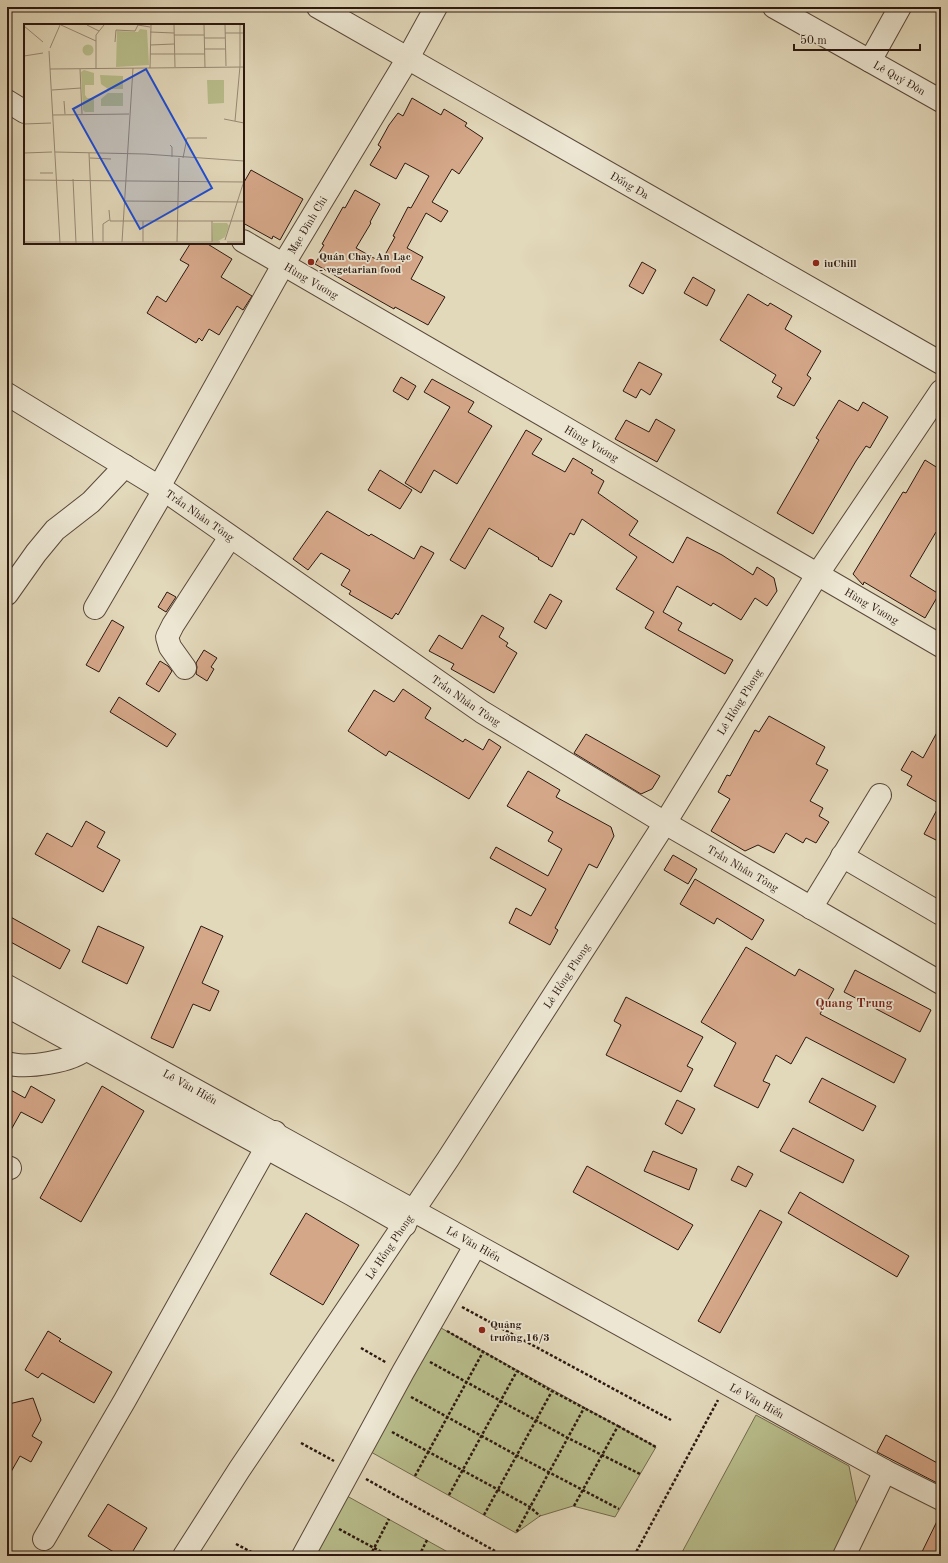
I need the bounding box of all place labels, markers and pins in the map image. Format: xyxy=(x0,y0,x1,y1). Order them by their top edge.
place label: Quán Chay An Lạc - vegetarian food xyxy=(319,252,411,276)
marker: Quán Chay An Lạc - vegetarian food xyxy=(306,257,316,267)
marker: iuChill xyxy=(811,258,821,268)
place label: iuChill xyxy=(824,259,857,270)
place label: Quảng trường 16/3 xyxy=(490,1320,550,1344)
marker: Quảng trường 16/3 xyxy=(477,1325,487,1335)

